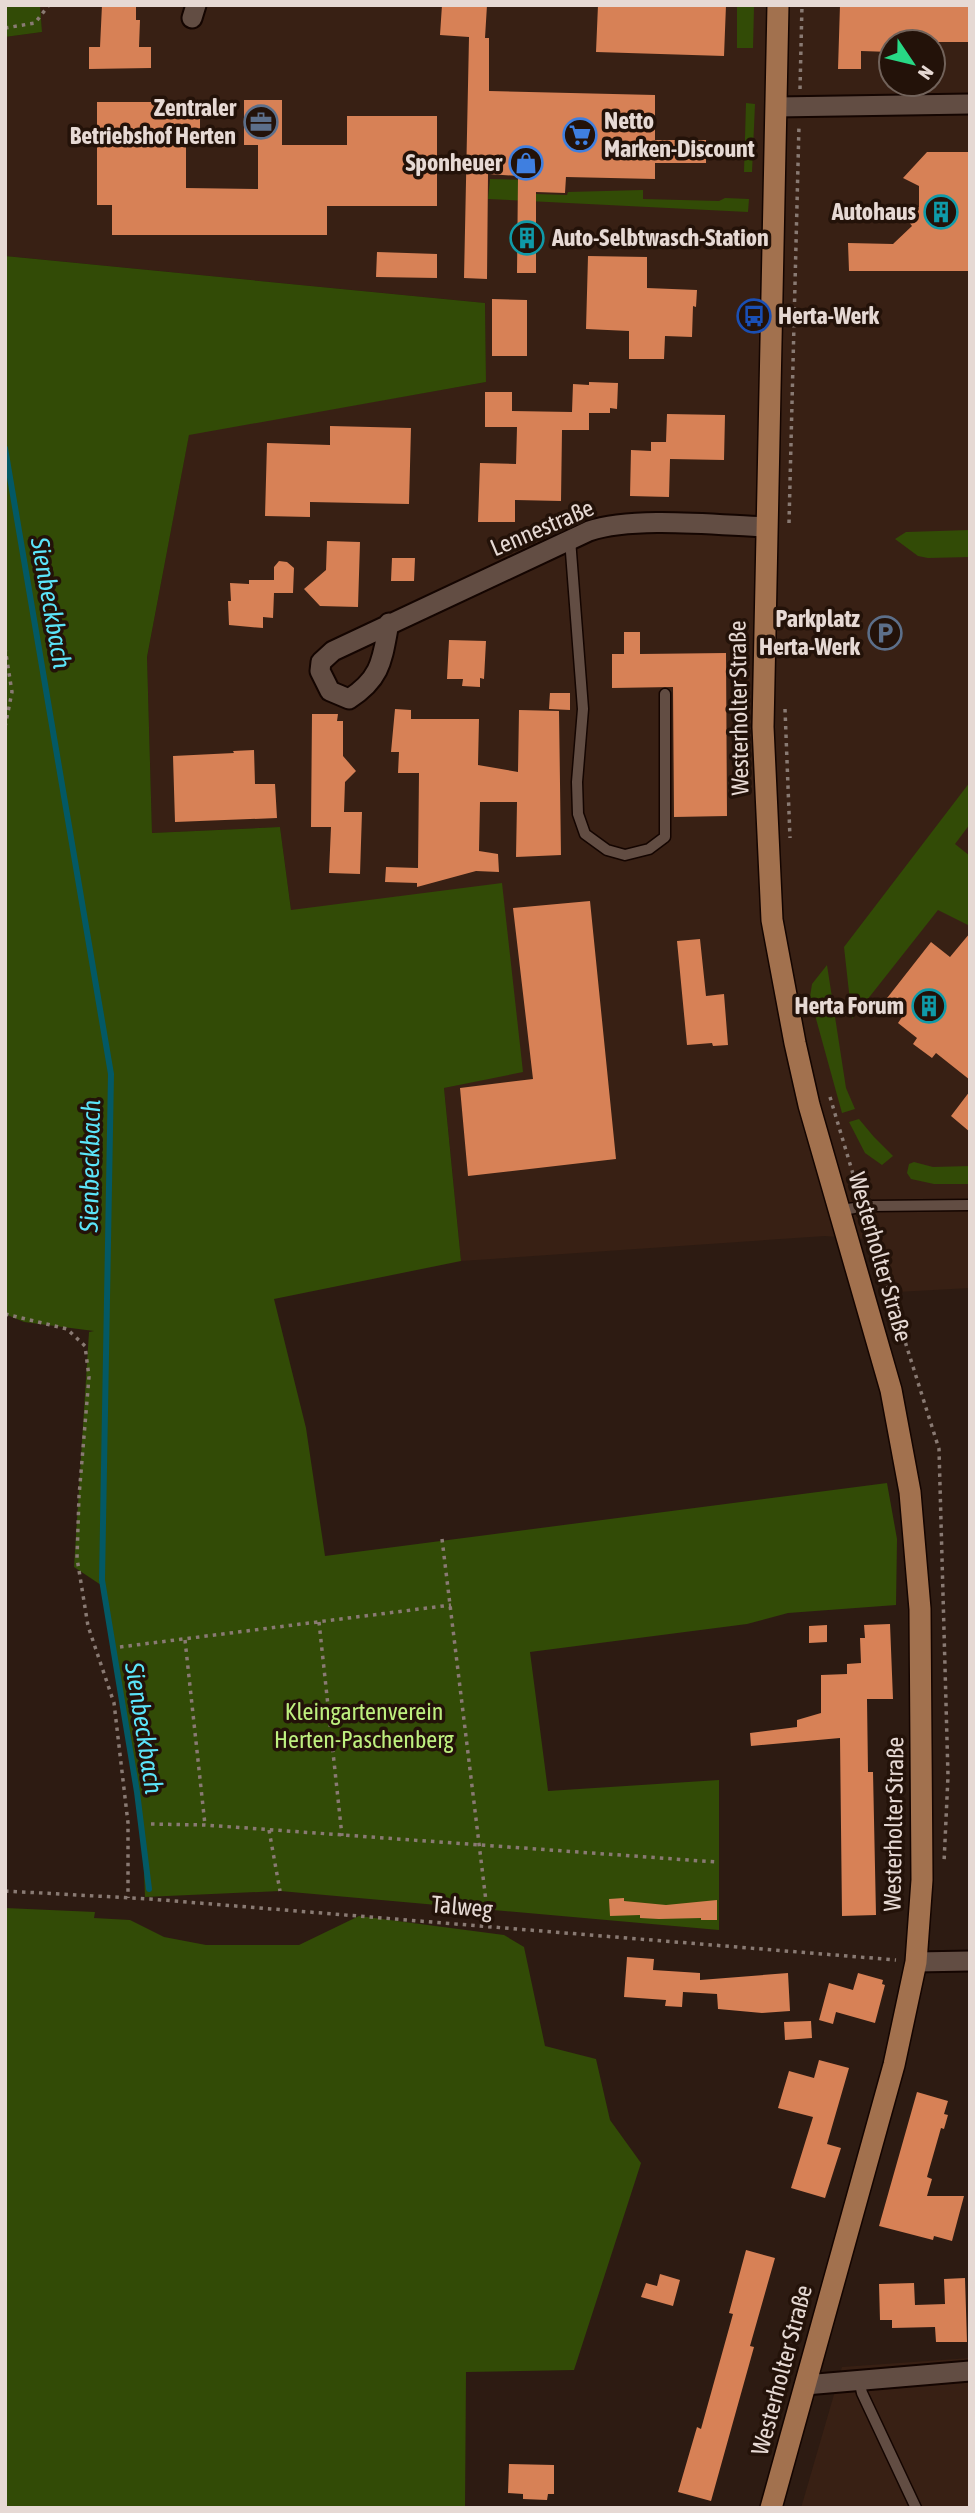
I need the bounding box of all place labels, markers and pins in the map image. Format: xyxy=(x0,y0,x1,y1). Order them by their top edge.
place label: Zentraler Betriebshof Herten xyxy=(70,94,237,149)
office icon: Zentraler Betriebshof Herten xyxy=(242,103,280,141)
place label: Netto Marken-Discount xyxy=(604,107,755,162)
supermarket icon: Netto Marken-Discount xyxy=(561,116,599,154)
shop icon: Sponheuer xyxy=(507,144,545,182)
place label: Sponheuer xyxy=(406,149,503,176)
building icon: Autohaus xyxy=(922,193,960,231)
place label: Autohaus xyxy=(831,198,917,225)
building icon: Auto-Selbtwasch-Station xyxy=(508,219,546,257)
place label: Auto-Selbtwasch-Station xyxy=(551,224,769,251)
bus stop icon: Herta-Werk xyxy=(735,297,773,335)
place label: Herta-Werk xyxy=(778,302,879,329)
place label: Parkplatz Herta-Werk xyxy=(759,605,860,660)
parking icon: Parkplatz Herta-Werk xyxy=(866,614,904,652)
building icon: Herta Forum xyxy=(910,987,948,1025)
place label: Herta Forum xyxy=(795,992,904,1019)

